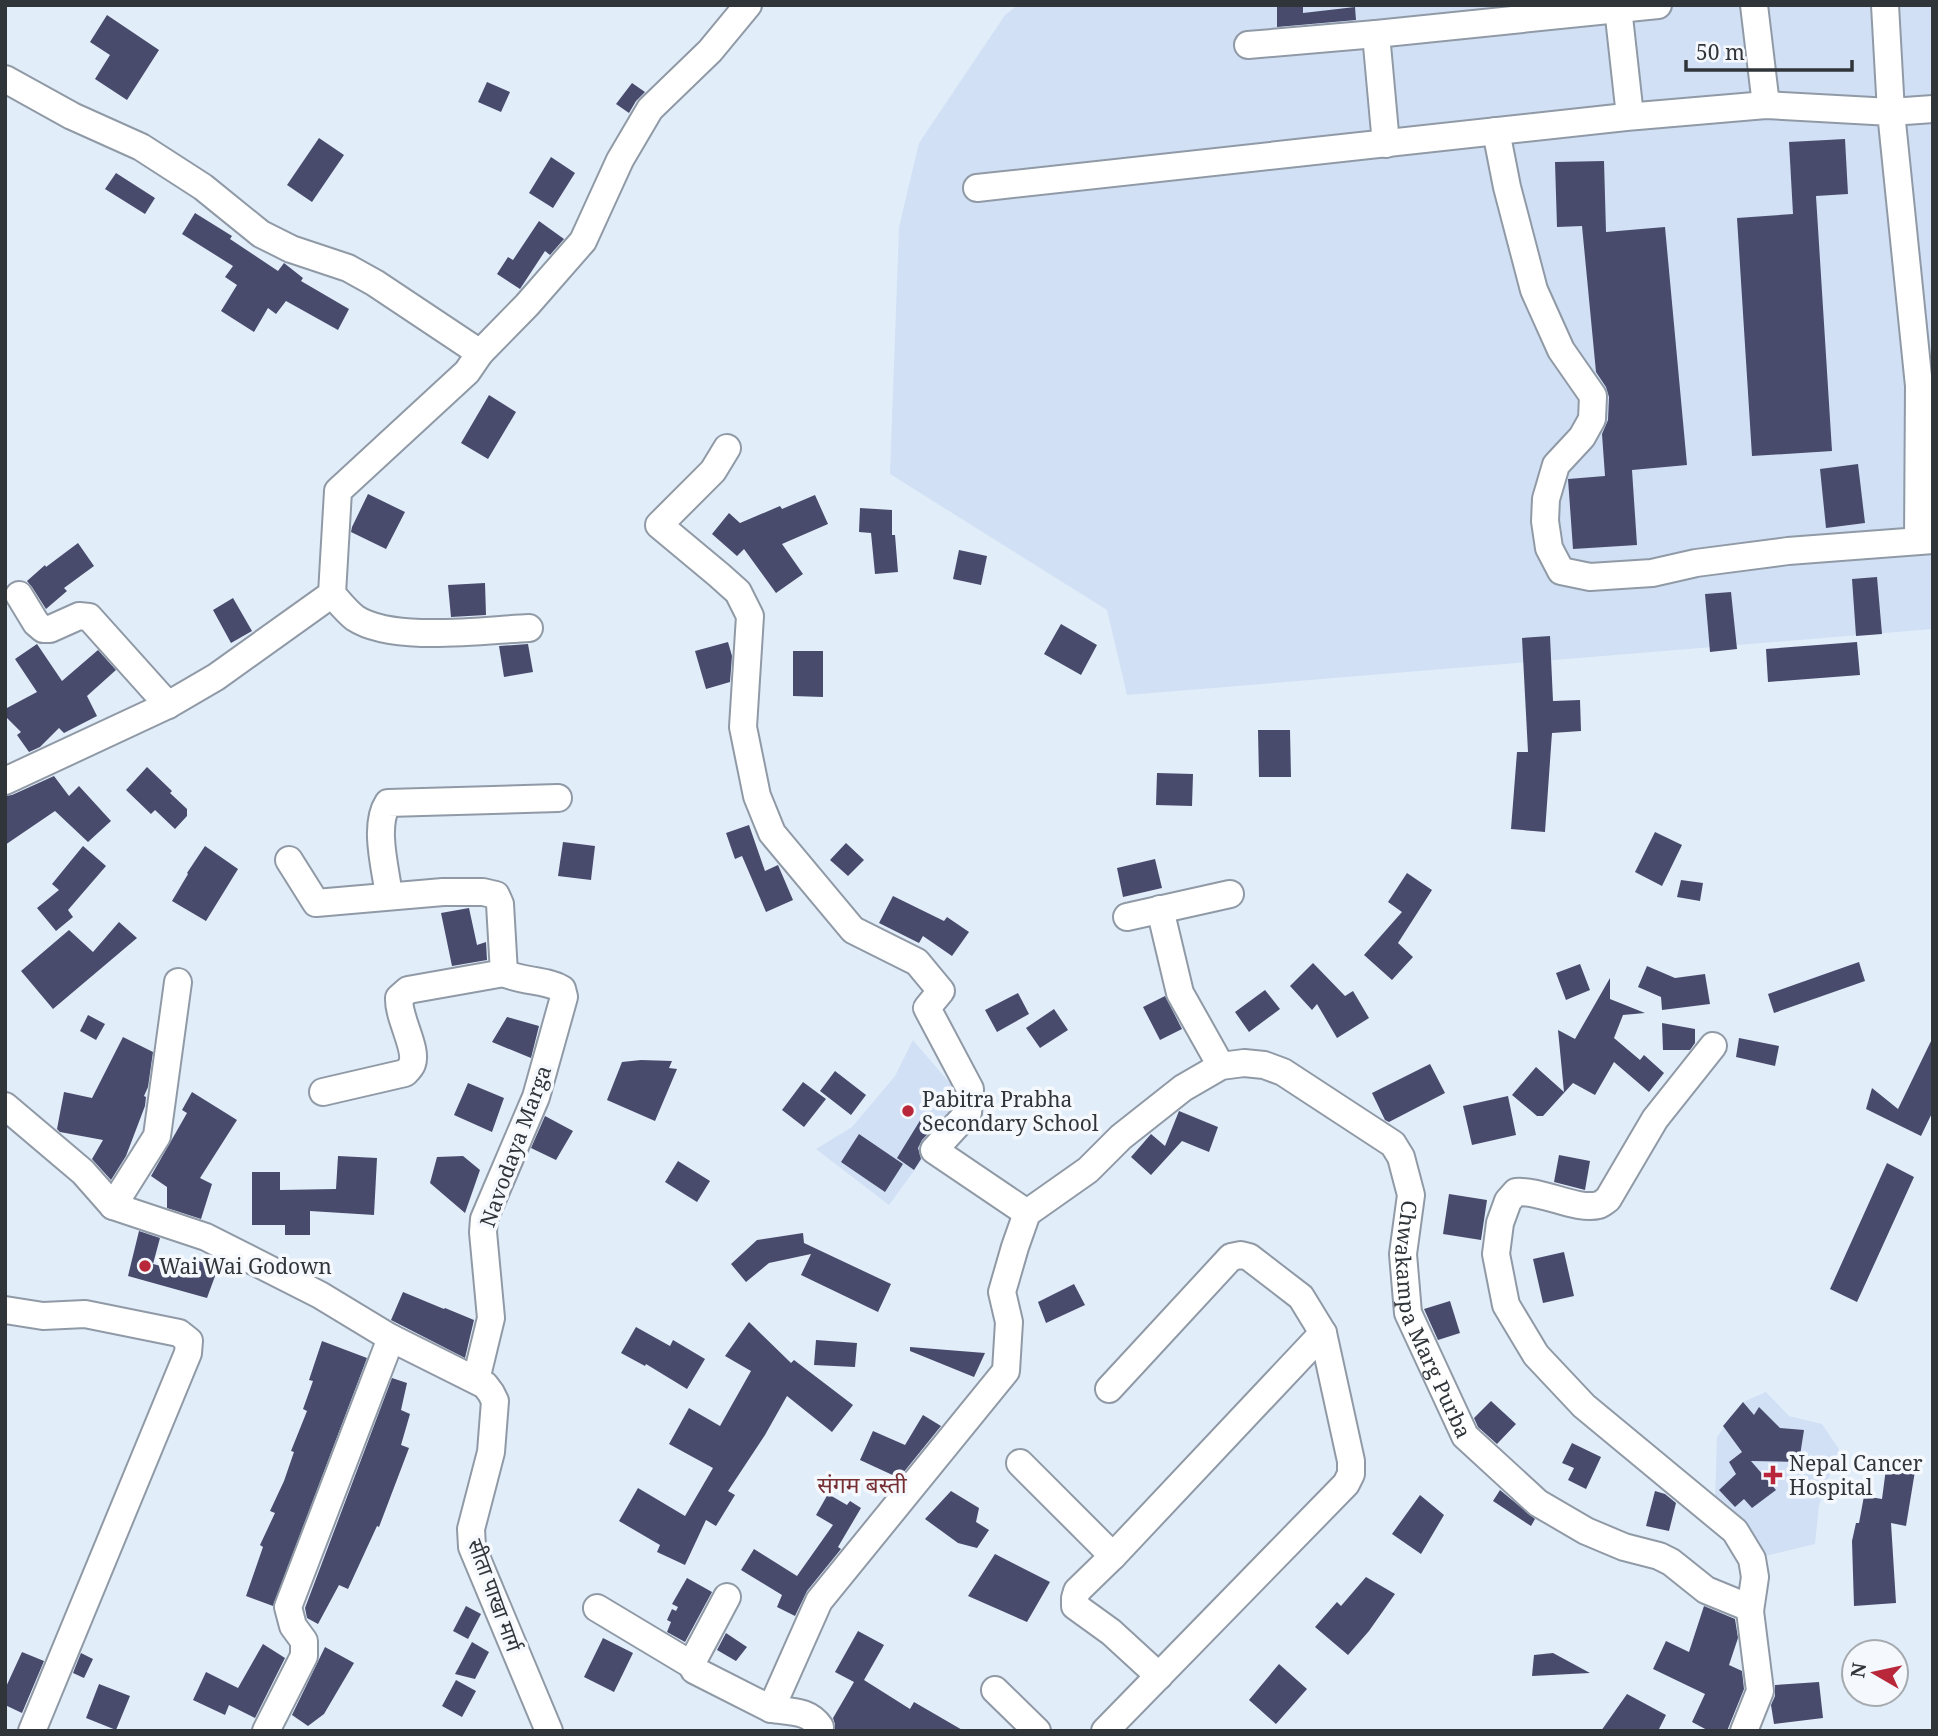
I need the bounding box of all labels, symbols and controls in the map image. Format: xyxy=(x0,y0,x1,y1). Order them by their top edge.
scale bar xyxy=(1686,28,1852,72)
text: 50 m xyxy=(1696,38,1745,66)
street label: Navodaya Marga xyxy=(473,1061,557,1231)
place label: Pabitra Prabha Secondary School xyxy=(922,1085,1099,1137)
marker: Pabitra Prabha Secondary School xyxy=(900,1103,916,1119)
street label: Chwakampa Marg Purba xyxy=(1389,1199,1478,1443)
place label: Wai Wai Godown xyxy=(159,1252,332,1280)
marker: Wai Wai Godown xyxy=(137,1258,153,1274)
place label: Nepal Cancer Hospital xyxy=(1789,1449,1923,1501)
marker: Nepal Cancer Hospital xyxy=(1763,1465,1783,1485)
district label: संगम बस्ती xyxy=(817,1468,908,1500)
street label: सीता पाखा मार्ग xyxy=(462,1535,529,1656)
north arrow xyxy=(1840,1638,1910,1708)
text: N xyxy=(1844,1661,1872,1680)

